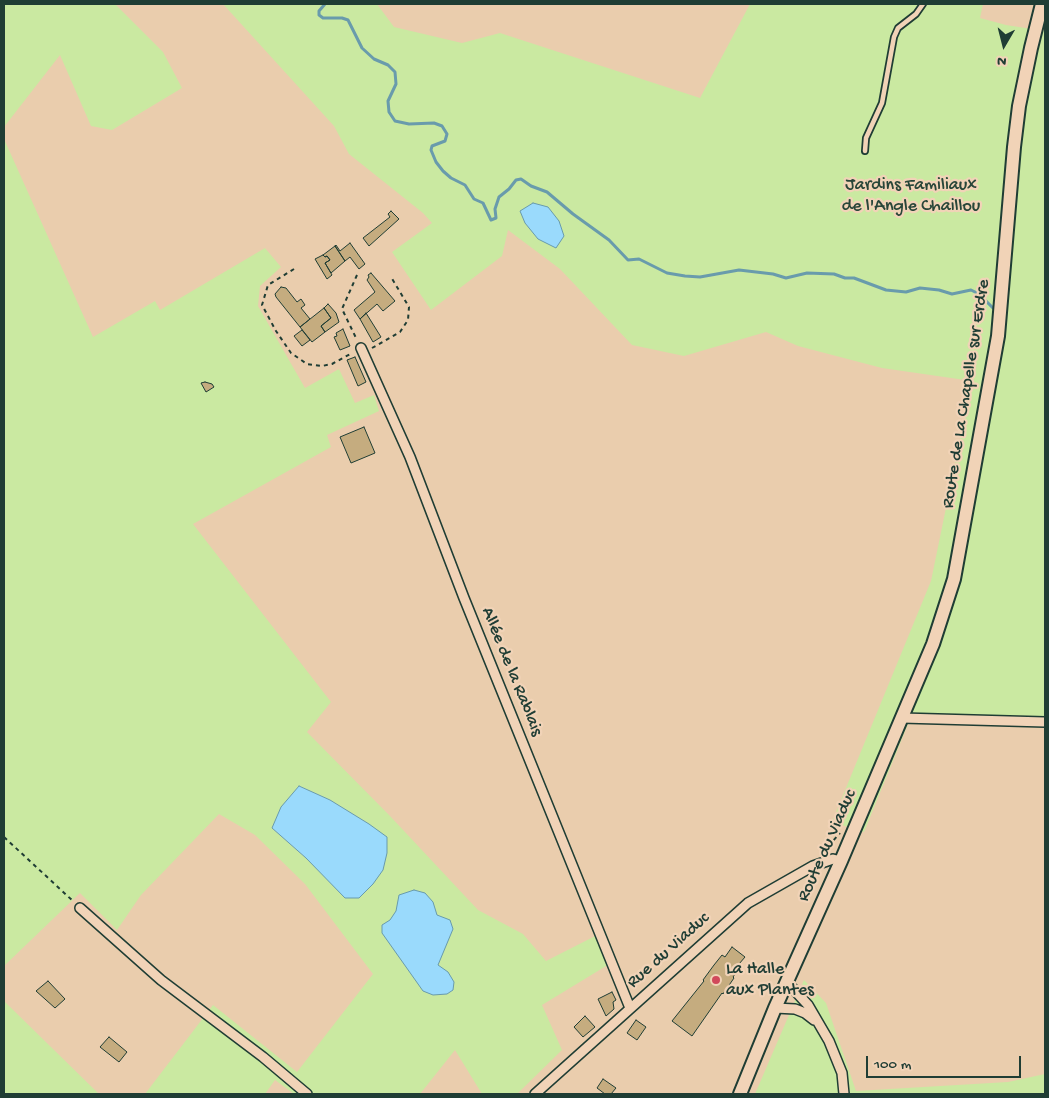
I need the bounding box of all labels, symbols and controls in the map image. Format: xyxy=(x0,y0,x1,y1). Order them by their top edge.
north arrow xyxy=(979,20,1029,70)
text: N xyxy=(996,51,1008,69)
park label: Jardins Familiaux de l'Angle Chaillou xyxy=(842,175,980,218)
street label: Route de La Chapelle sur Erdre xyxy=(938,278,996,510)
street label: Allée de la Rablais xyxy=(475,604,547,740)
street label: Route du Viaduc xyxy=(794,787,862,905)
street label: Rue du Viaduc xyxy=(623,908,715,994)
place label: La Halle aux Plantes xyxy=(726,959,814,1002)
marker: La Halle aux Plantes xyxy=(710,974,722,986)
scale bar xyxy=(869,1046,1024,1078)
text: 100 m xyxy=(874,1056,911,1074)

